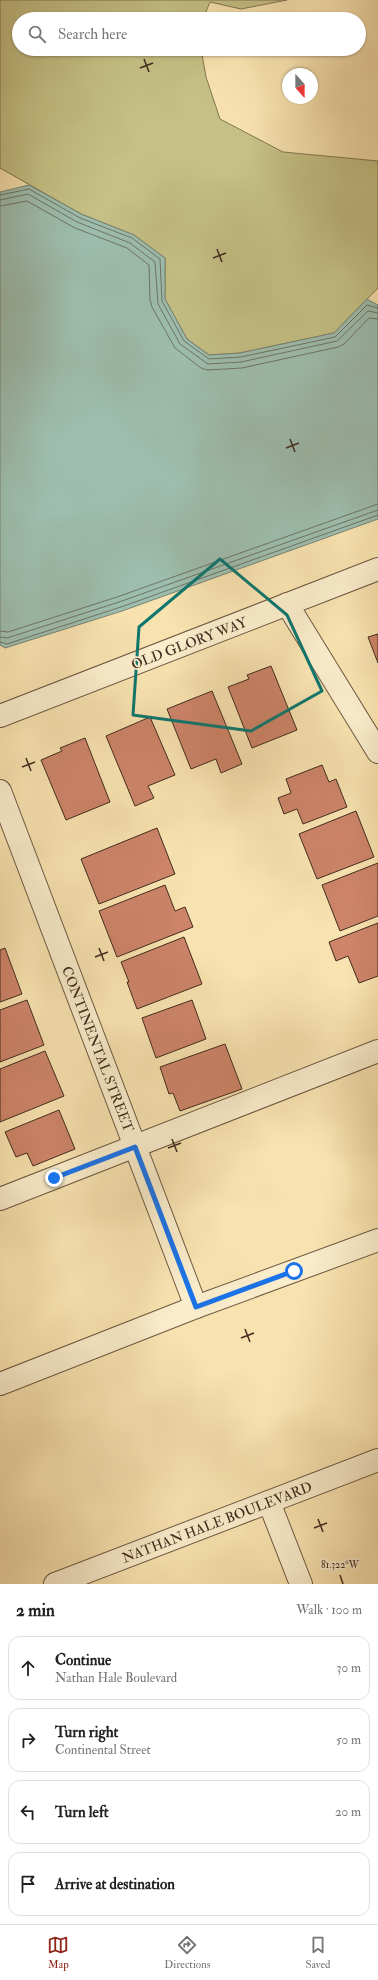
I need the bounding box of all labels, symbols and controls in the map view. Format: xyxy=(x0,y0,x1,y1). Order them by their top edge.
search box xyxy=(12,12,366,56)
icon: search xyxy=(26,23,48,45)
text: Search here xyxy=(58,25,127,44)
north arrow xyxy=(282,68,318,104)
street label: OLD GLORY WAY xyxy=(129,613,250,673)
street label: CONTINENTAL STREET xyxy=(58,964,137,1135)
route end xyxy=(45,1169,63,1187)
route start xyxy=(285,1262,303,1280)
street label: NATHAN HALE BOULEVARD xyxy=(120,1478,315,1567)
text: 81.322°W xyxy=(321,1559,360,1571)
text: 2 min xyxy=(16,1600,55,1621)
text: Walk · 100 m xyxy=(296,1602,362,1618)
text: Continue xyxy=(55,1651,111,1670)
icon: ahead xyxy=(17,1657,39,1679)
text: 30 m xyxy=(337,1660,361,1676)
text: Nathan Hale Boulevard xyxy=(55,1670,177,1686)
text: Turn right xyxy=(55,1723,118,1742)
icon: right xyxy=(17,1729,39,1751)
text: 50 m xyxy=(336,1732,361,1748)
text: Continental Street xyxy=(55,1742,151,1758)
icon: left xyxy=(17,1801,39,1823)
text: Turn left xyxy=(55,1803,109,1822)
text: 20 m xyxy=(335,1804,361,1820)
icon: arrive xyxy=(17,1873,39,1895)
text: Arrive at destination xyxy=(55,1875,175,1894)
tab: Map xyxy=(47,1934,69,1971)
tab: Directions xyxy=(164,1934,211,1971)
tab: Saved xyxy=(305,1934,331,1971)

